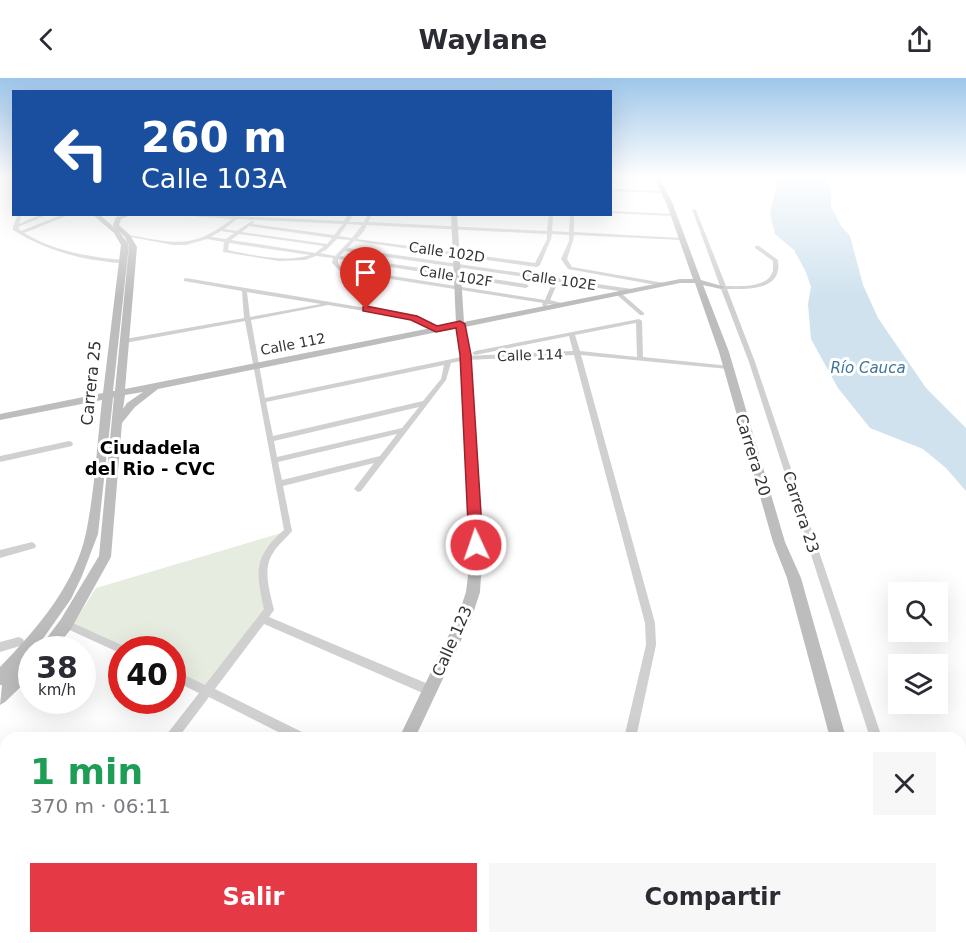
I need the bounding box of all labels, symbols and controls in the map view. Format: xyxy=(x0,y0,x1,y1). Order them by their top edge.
icon: back xyxy=(30,23,63,56)
icon: share xyxy=(903,23,936,56)
text: Waylane xyxy=(419,24,547,55)
text: 260 m xyxy=(141,113,287,162)
icon: left xyxy=(42,114,120,192)
text: Calle 103A xyxy=(141,163,287,194)
street label: Calle 102D xyxy=(408,239,486,265)
pin xyxy=(340,247,391,309)
icon: arrive xyxy=(349,256,382,289)
street label: Calle 102F xyxy=(418,262,494,290)
street label: Calle 102E xyxy=(521,267,597,293)
street label: Calle 112 xyxy=(259,330,327,358)
street label: Carrera 25 xyxy=(77,340,105,426)
street label: Calle 114 xyxy=(497,346,563,364)
water label: Río Cauca xyxy=(830,359,906,377)
street label: Carrera 20 xyxy=(731,411,775,499)
district label: Ciudadela del Rio - CVC xyxy=(85,437,215,479)
street label: Carrera 23 xyxy=(779,469,823,555)
position arrow xyxy=(444,513,508,577)
map controls xyxy=(888,582,948,714)
button: search xyxy=(888,582,948,642)
street label: Calle 123 xyxy=(428,603,476,679)
speed limit sign: 40 xyxy=(108,636,186,714)
text: 38 xyxy=(36,650,78,685)
button: layers xyxy=(888,654,948,714)
text: km/h xyxy=(38,681,76,699)
text: 1 min xyxy=(30,751,143,792)
button: close xyxy=(873,752,936,815)
text: 370 m · 06:11 xyxy=(30,794,171,818)
button: Salir xyxy=(30,863,477,932)
button: Compartir xyxy=(489,863,936,932)

